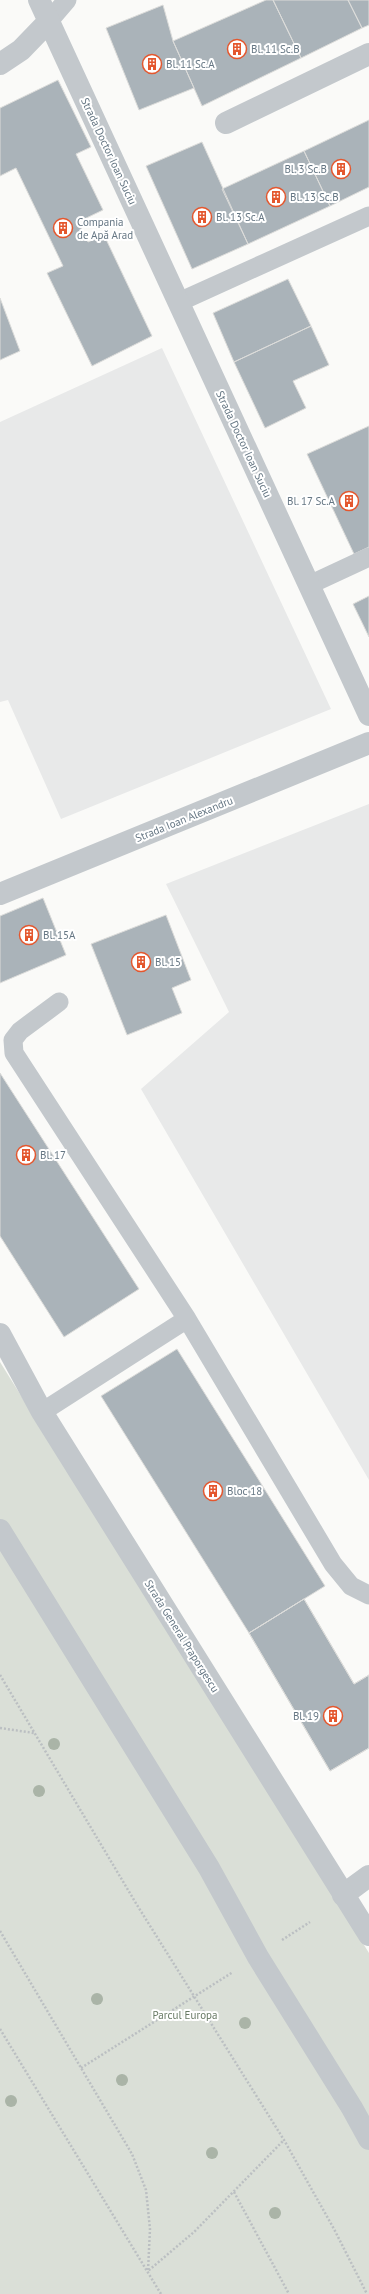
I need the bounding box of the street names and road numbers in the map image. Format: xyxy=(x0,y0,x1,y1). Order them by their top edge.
street label: Strada Doctor Ioan Suciu xyxy=(78,95,140,207)
street label: Strada Doctor Ioan Suciu xyxy=(213,388,275,500)
street label: Strada Ioan Alexandru xyxy=(133,793,235,845)
street label: Strada General Praporgescu xyxy=(142,1577,222,1695)

